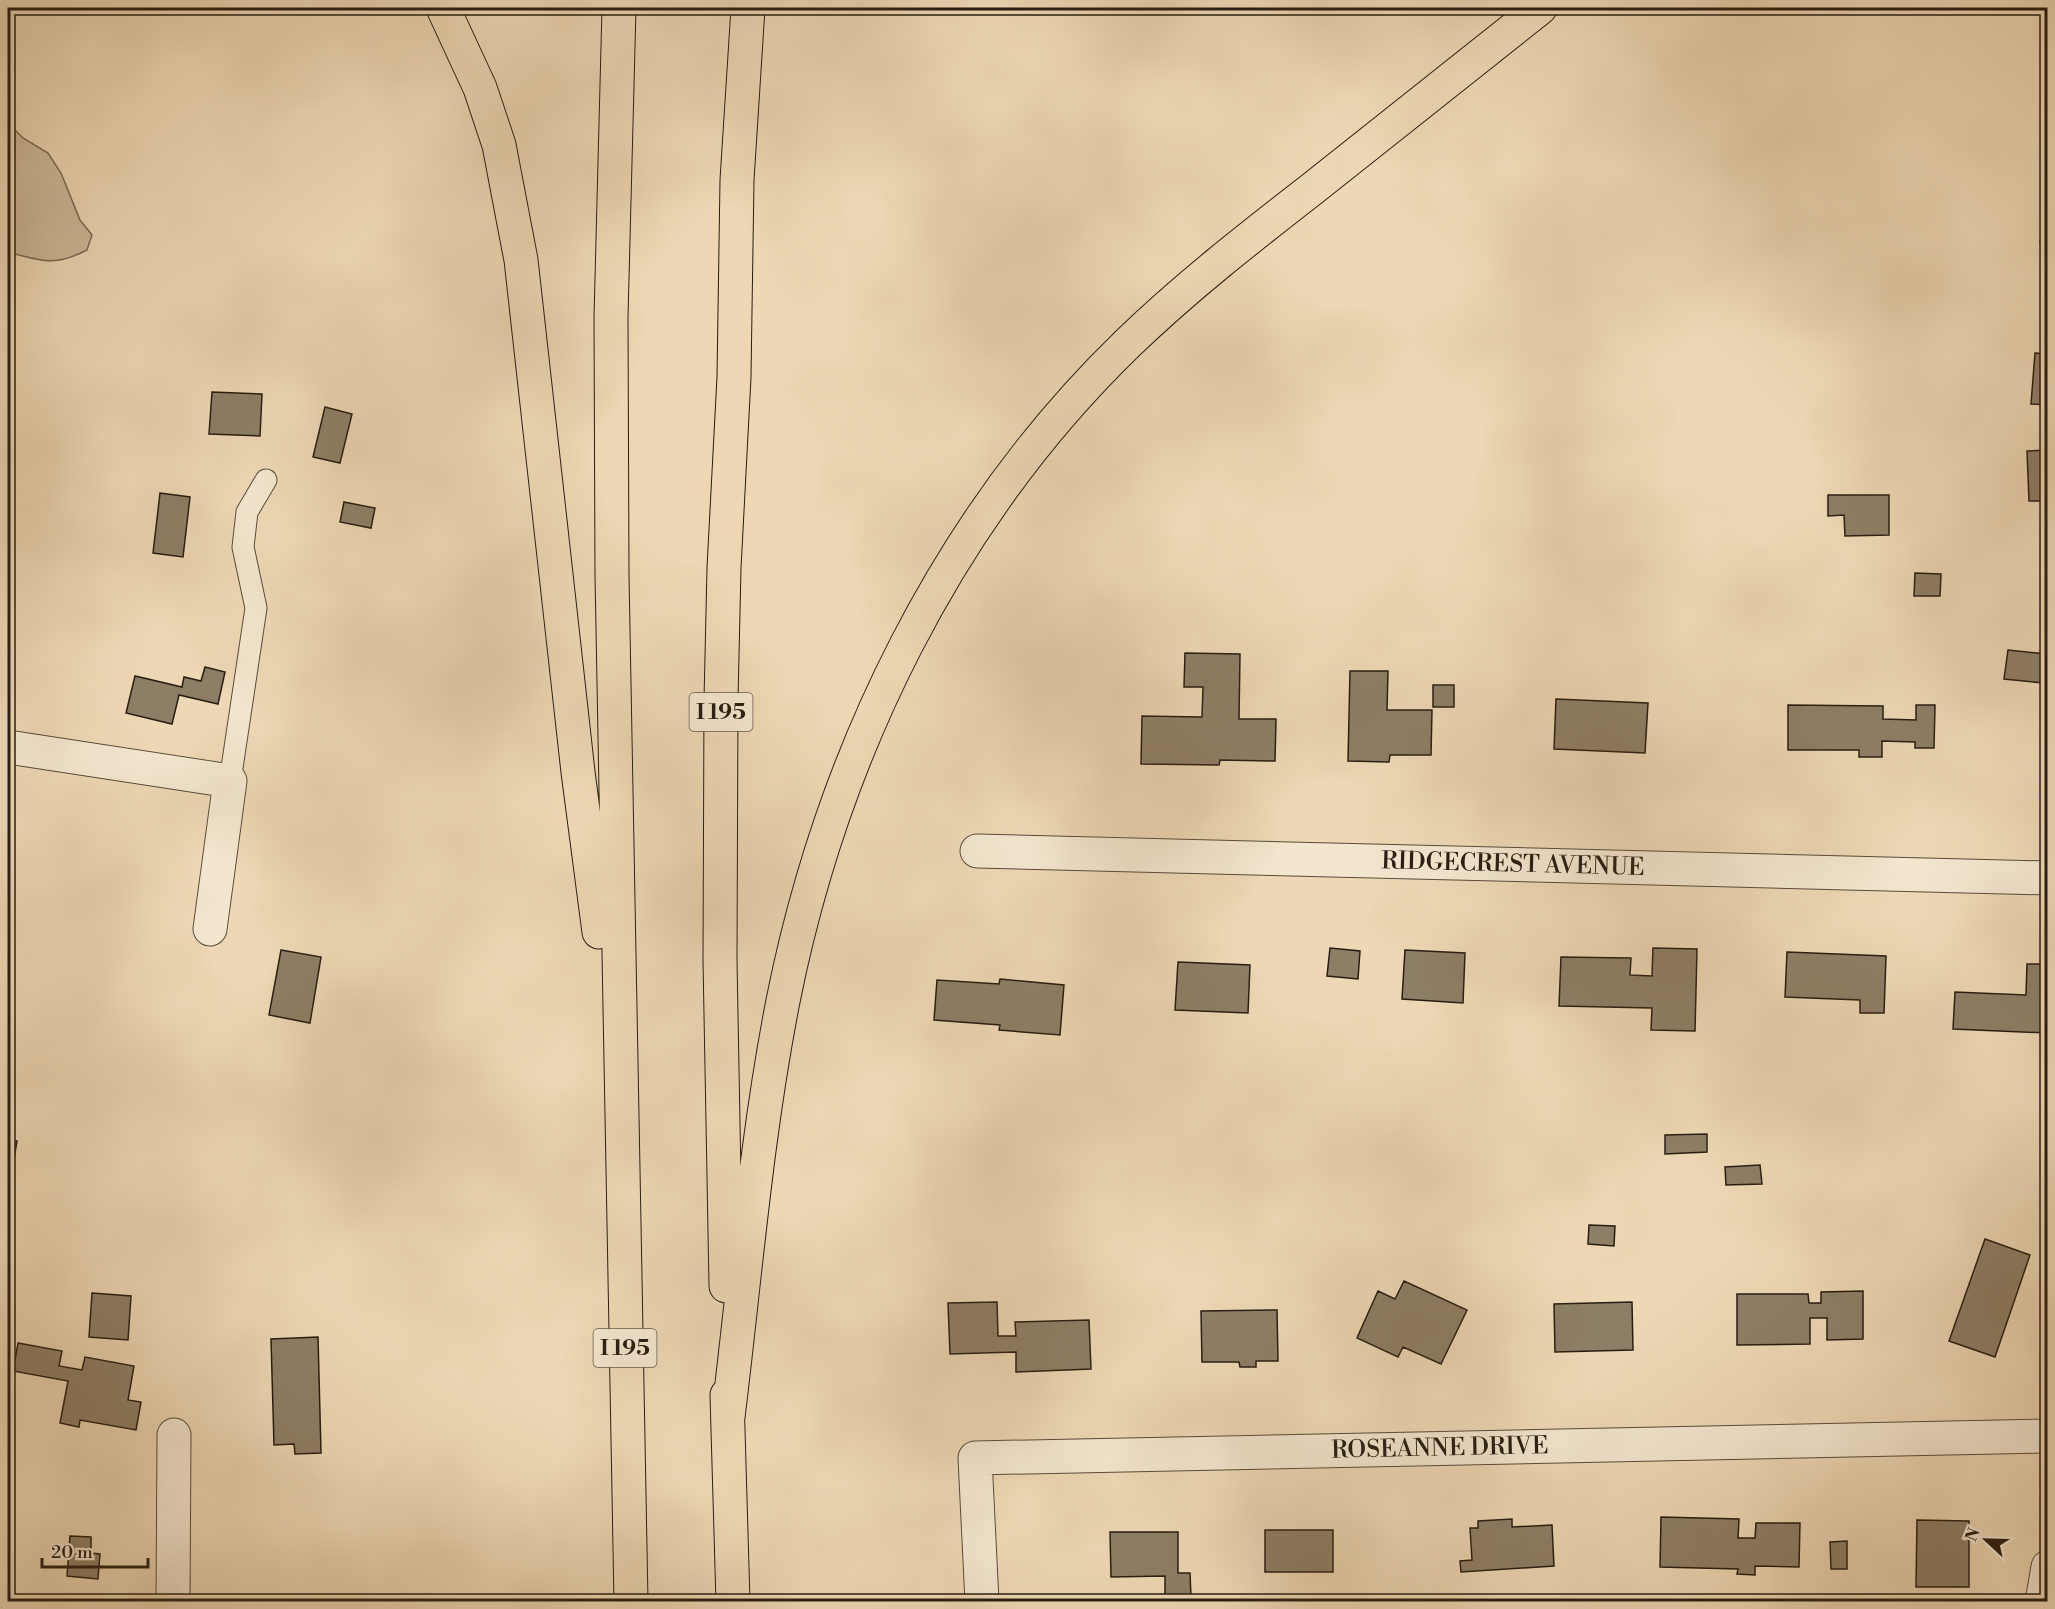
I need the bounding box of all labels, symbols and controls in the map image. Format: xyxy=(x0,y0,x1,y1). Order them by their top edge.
road number: I 195 xyxy=(690,693,752,731)
street label: RIDGECREST AVENUE xyxy=(1381,846,1645,883)
road number: I 195 xyxy=(594,1329,656,1367)
street label: ROSEANNE DRIVE xyxy=(1331,1431,1549,1466)
north arrow xyxy=(1956,1510,2016,1570)
text: N xyxy=(1961,1525,1985,1544)
scale bar xyxy=(42,1531,148,1569)
text: 20 m xyxy=(51,1541,93,1564)

